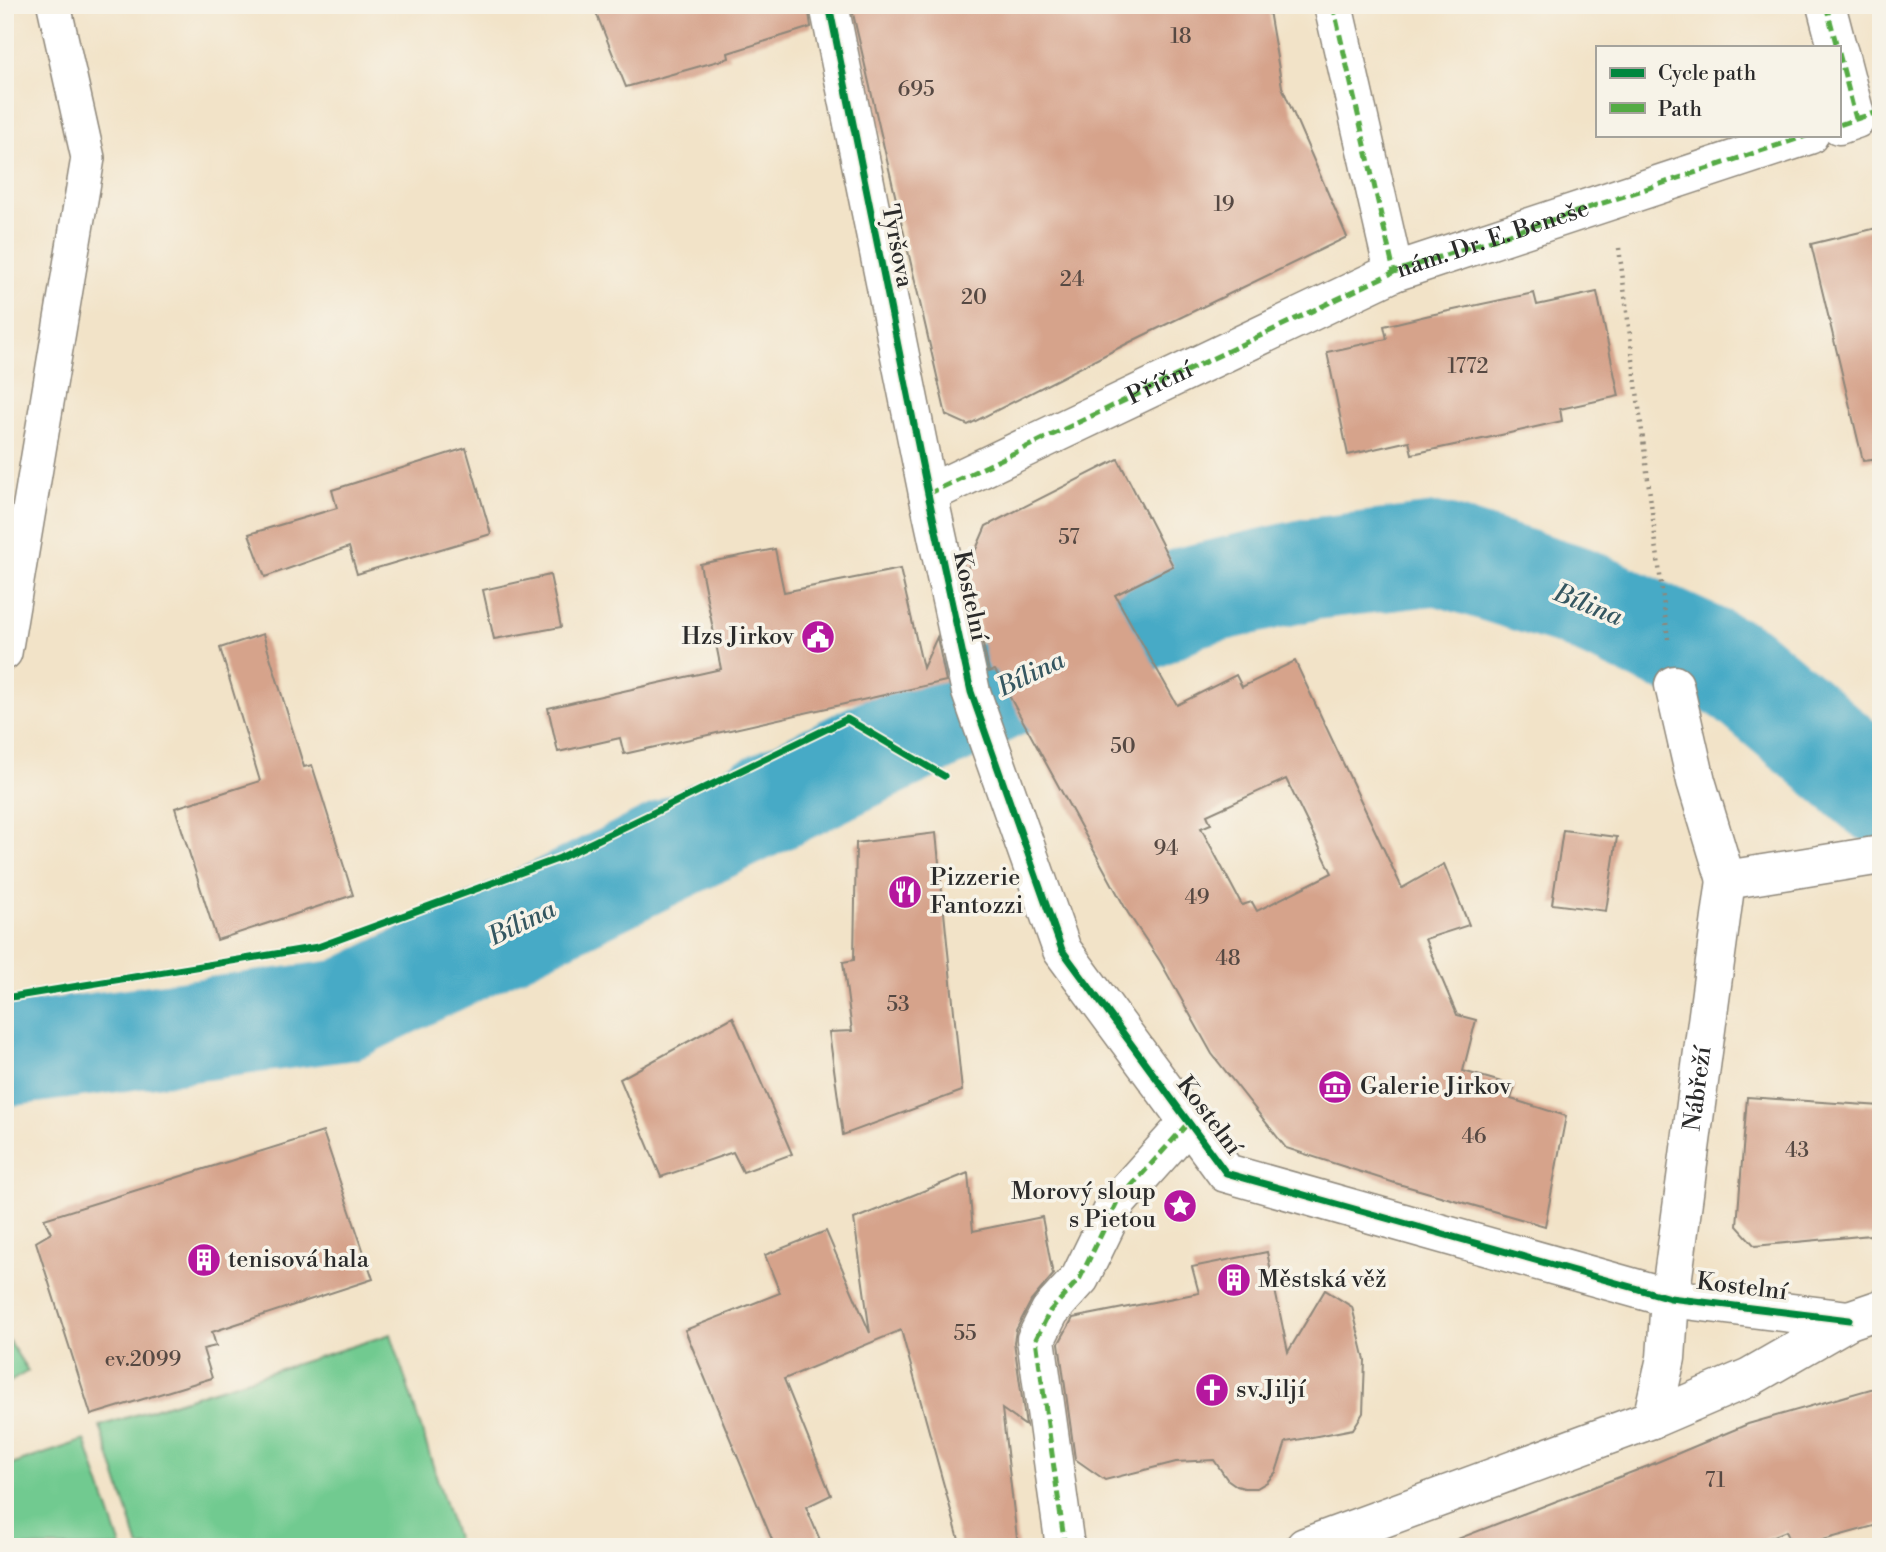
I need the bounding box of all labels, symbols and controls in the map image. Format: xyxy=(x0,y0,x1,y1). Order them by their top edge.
house number: 18 xyxy=(1170,24,1192,50)
legend xyxy=(1596,46,1840,136)
text: Cycle path xyxy=(1658,61,1757,87)
house number: 695 xyxy=(897,77,935,103)
text: Path xyxy=(1658,97,1703,123)
house number: 19 xyxy=(1213,192,1235,218)
street label: nám. Dr. E. Beneše xyxy=(1392,194,1593,285)
street label: Tyršova xyxy=(874,202,920,291)
house number: 24 xyxy=(1060,267,1084,293)
house number: 20 xyxy=(961,285,987,311)
house number: 1772 xyxy=(1448,354,1488,380)
street label: Příční xyxy=(1122,355,1199,412)
house number: 57 xyxy=(1058,525,1080,551)
street label: Kostelní xyxy=(946,548,994,645)
water label: Bílina xyxy=(1548,576,1628,633)
public building icon: Hzs Jirkov xyxy=(799,618,837,656)
place label: Hzs Jirkov xyxy=(682,622,795,652)
water label: Bílina xyxy=(991,644,1071,704)
house number: 50 xyxy=(1110,734,1136,760)
house number: 94 xyxy=(1153,836,1179,862)
place label: Pizzerie Fantozzi xyxy=(930,863,1023,921)
restaurant icon: Pizzerie Fantozzi xyxy=(886,873,924,911)
house number: 49 xyxy=(1184,885,1210,911)
water label: Bílina xyxy=(482,893,562,953)
house number: 48 xyxy=(1215,946,1241,972)
house number: 53 xyxy=(886,992,910,1018)
street label: Nábřeží xyxy=(1678,1043,1719,1133)
museum icon: Galerie Jirkov xyxy=(1316,1068,1354,1106)
street label: Kostelní xyxy=(1170,1071,1249,1162)
place label: Galerie Jirkov xyxy=(1360,1072,1512,1102)
house number: 46 xyxy=(1461,1124,1487,1150)
house number: 43 xyxy=(1785,1138,1809,1164)
place label: Morový sloup s Pietou xyxy=(1011,1177,1156,1235)
place icon: Morový sloup s Pietou xyxy=(1161,1187,1199,1225)
building icon: tenisová hala xyxy=(185,1241,223,1279)
place label: tenisová hala xyxy=(228,1245,370,1275)
building icon: Městská věž xyxy=(1215,1261,1253,1299)
place label: Městská věž xyxy=(1258,1265,1387,1295)
street label: Kostelní xyxy=(1695,1267,1790,1308)
house number: 55 xyxy=(953,1321,977,1347)
house number: ev.2099 xyxy=(105,1347,181,1373)
church icon: sv.Jiljí xyxy=(1193,1371,1231,1409)
place label: sv.Jiljí xyxy=(1236,1375,1306,1405)
house number: 71 xyxy=(1705,1468,1725,1494)

